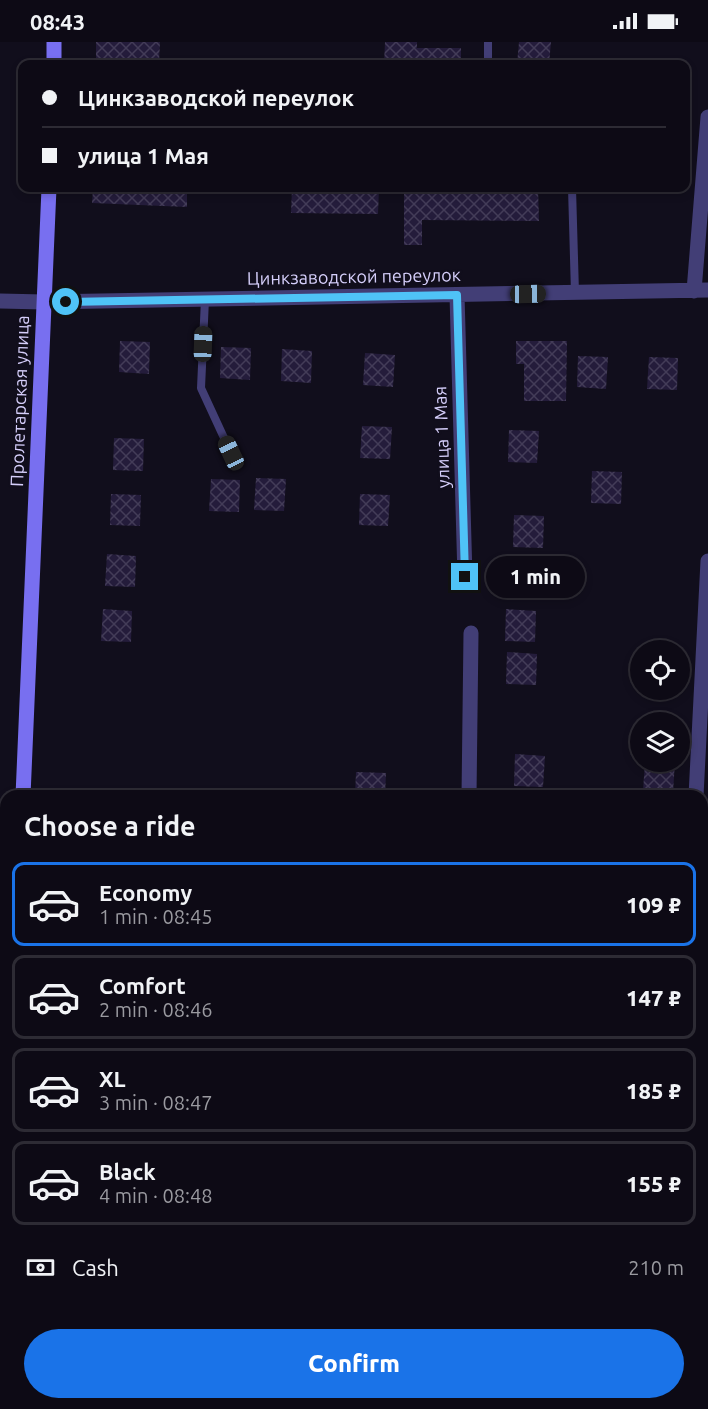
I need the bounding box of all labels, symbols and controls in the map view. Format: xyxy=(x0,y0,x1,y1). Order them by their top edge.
text: 08:43 xyxy=(30,9,85,34)
text: Цинкзаводской переулок xyxy=(78,85,354,110)
text: улица 1 Мая xyxy=(78,143,209,168)
street label: Цинкзаводской переулок xyxy=(247,264,461,288)
car xyxy=(510,285,546,303)
route start xyxy=(52,288,79,315)
street label: Пролетарская улица xyxy=(6,315,32,487)
car xyxy=(193,326,213,362)
street label: улица 1 Мая xyxy=(429,386,453,488)
car xyxy=(215,433,247,473)
callout: 1 min xyxy=(486,556,585,598)
route end xyxy=(451,563,478,590)
text: 1 min xyxy=(510,565,561,588)
map controls xyxy=(630,640,690,772)
button: locate xyxy=(630,640,690,700)
button: layers xyxy=(630,712,690,772)
text: Choose a ride xyxy=(24,811,196,841)
icon: car xyxy=(27,877,81,931)
text: Economy xyxy=(99,880,192,905)
text: 109 ₽ xyxy=(626,892,681,917)
text: 1 min · 08:45 xyxy=(99,905,213,928)
icon: car xyxy=(27,970,81,1024)
text: Comfort xyxy=(99,973,186,998)
text: 147 ₽ xyxy=(626,985,681,1010)
text: 2 min · 08:46 xyxy=(99,998,213,1021)
icon: car xyxy=(27,1063,81,1117)
text: XL xyxy=(99,1066,126,1091)
text: 185 ₽ xyxy=(626,1078,681,1103)
text: 3 min · 08:47 xyxy=(99,1091,213,1114)
icon: car xyxy=(27,1156,81,1210)
text: Black xyxy=(99,1159,156,1184)
text: 155 ₽ xyxy=(626,1171,681,1196)
text: 4 min · 08:48 xyxy=(99,1184,213,1207)
icon: cash xyxy=(24,1251,57,1284)
text: Cash xyxy=(72,1255,119,1280)
text: 210 m xyxy=(628,1256,684,1279)
button: Confirm xyxy=(24,1329,684,1398)

